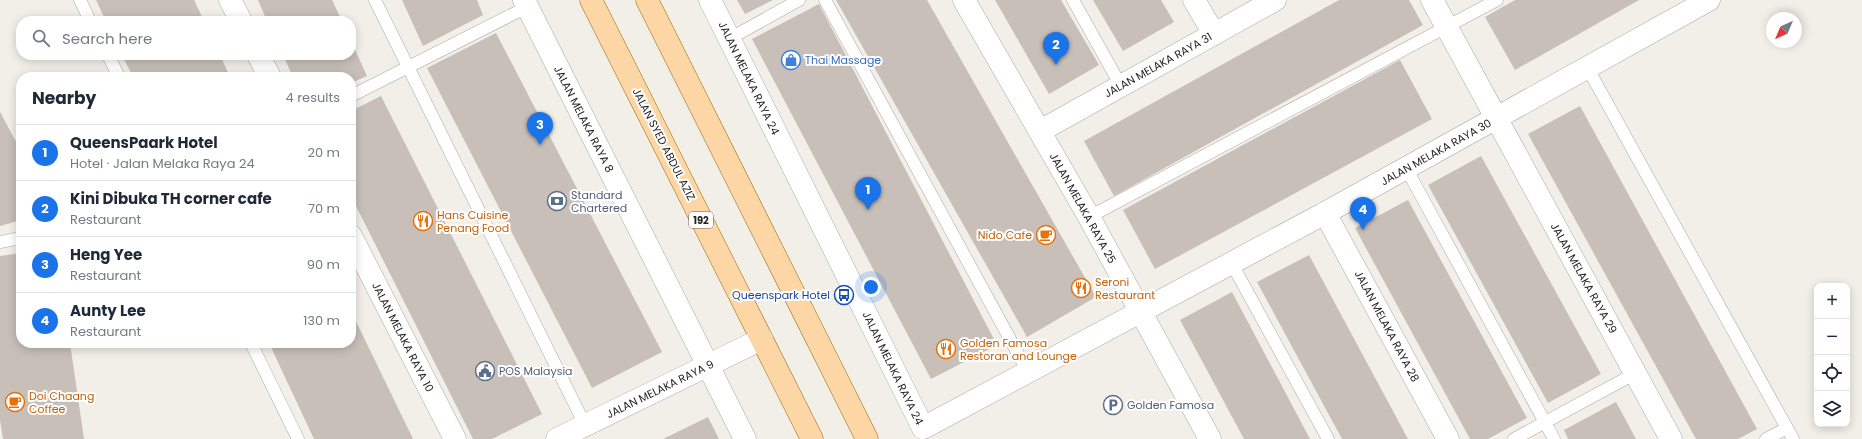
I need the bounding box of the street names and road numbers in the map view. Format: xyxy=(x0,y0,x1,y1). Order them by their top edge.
street label: JALAN MELAKA RAYA 24 xyxy=(715,19,783,137)
street label: JALAN MELAKA RAYA 31 xyxy=(1101,29,1215,101)
street label: JALAN MELAKA RAYA 8 xyxy=(550,63,618,175)
street label: JALAN SYED ABDUL AZIZ xyxy=(629,85,699,203)
street label: JALAN MELAKA RAYA 30 xyxy=(1378,115,1494,189)
street label: JALAN MELAKA RAYA 25 xyxy=(1046,150,1120,266)
road number: 192 xyxy=(689,212,713,228)
street label: JALAN MELAKA RAYA 29 xyxy=(1547,220,1621,336)
street label: JALAN MELAKA RAYA 28 xyxy=(1351,267,1423,385)
street label: JALAN MELAKA RAYA 10 xyxy=(368,279,438,395)
street label: JALAN MELAKA RAYA 24 xyxy=(859,309,927,427)
street label: JALAN MELAKA RAYA 9 xyxy=(603,356,717,422)

